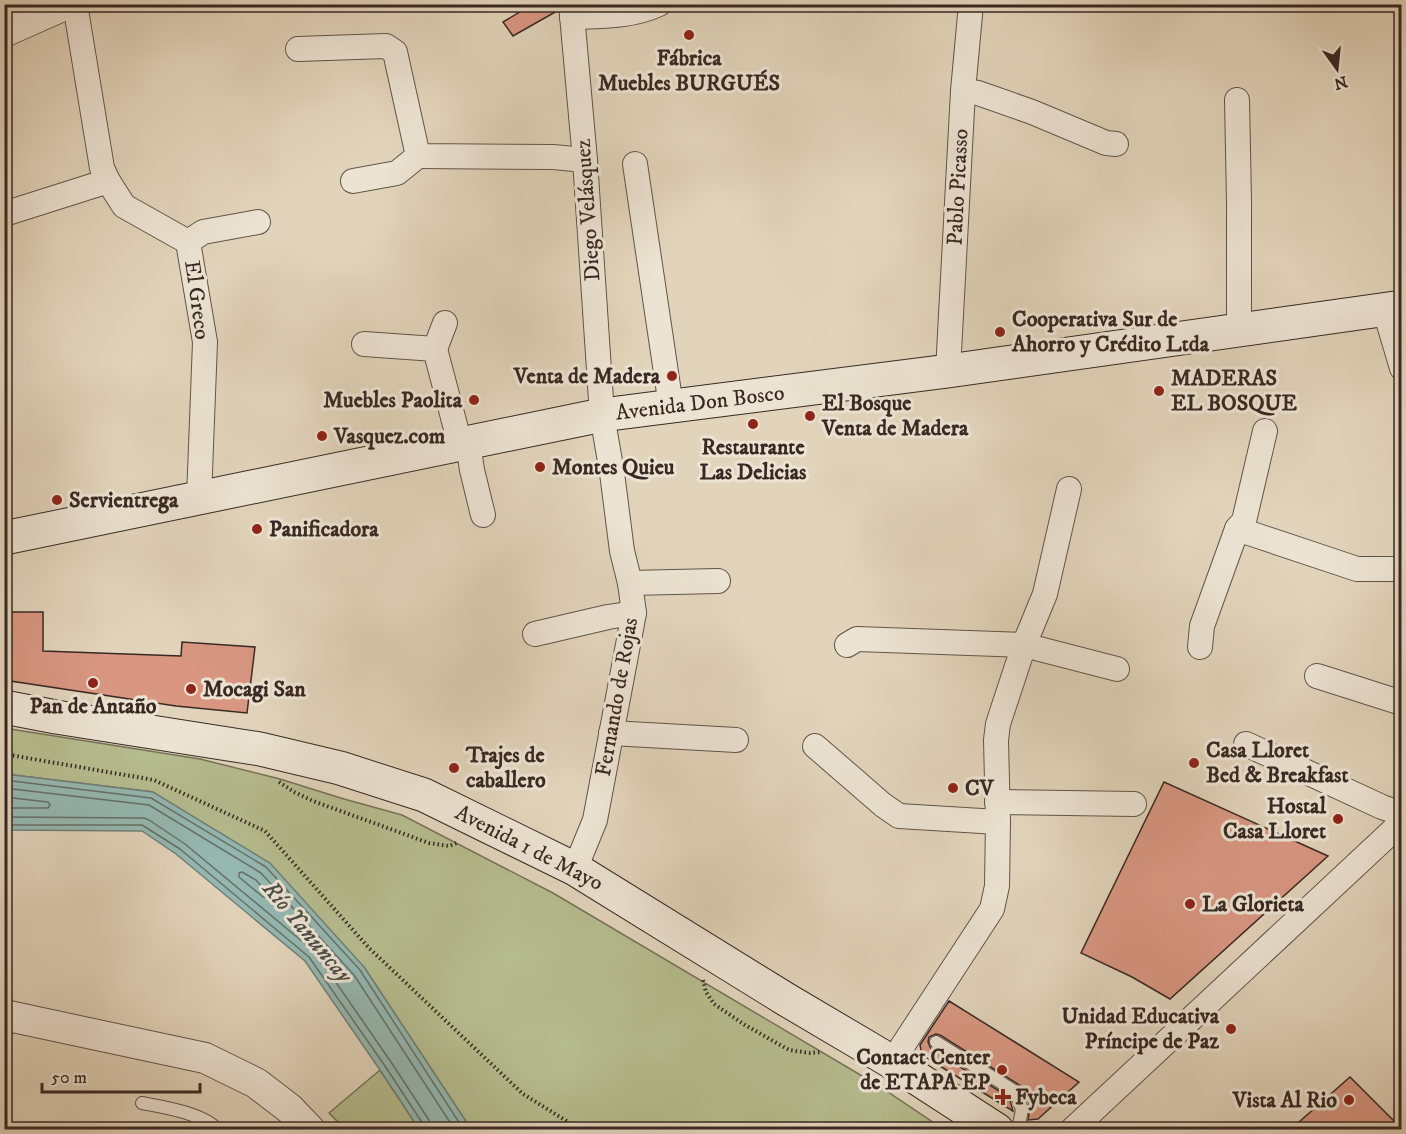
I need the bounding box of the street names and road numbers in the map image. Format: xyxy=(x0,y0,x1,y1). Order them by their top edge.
street label: Pablo Picasso xyxy=(941,128,975,246)
street label: Diego Velásquez xyxy=(570,137,606,282)
street label: El Greco xyxy=(178,259,216,341)
street label: Avenida Don Bosco xyxy=(614,379,786,427)
street label: Fernando de Rojas xyxy=(590,615,644,779)
street label: Avenida 1 de Mayo xyxy=(450,799,608,897)

